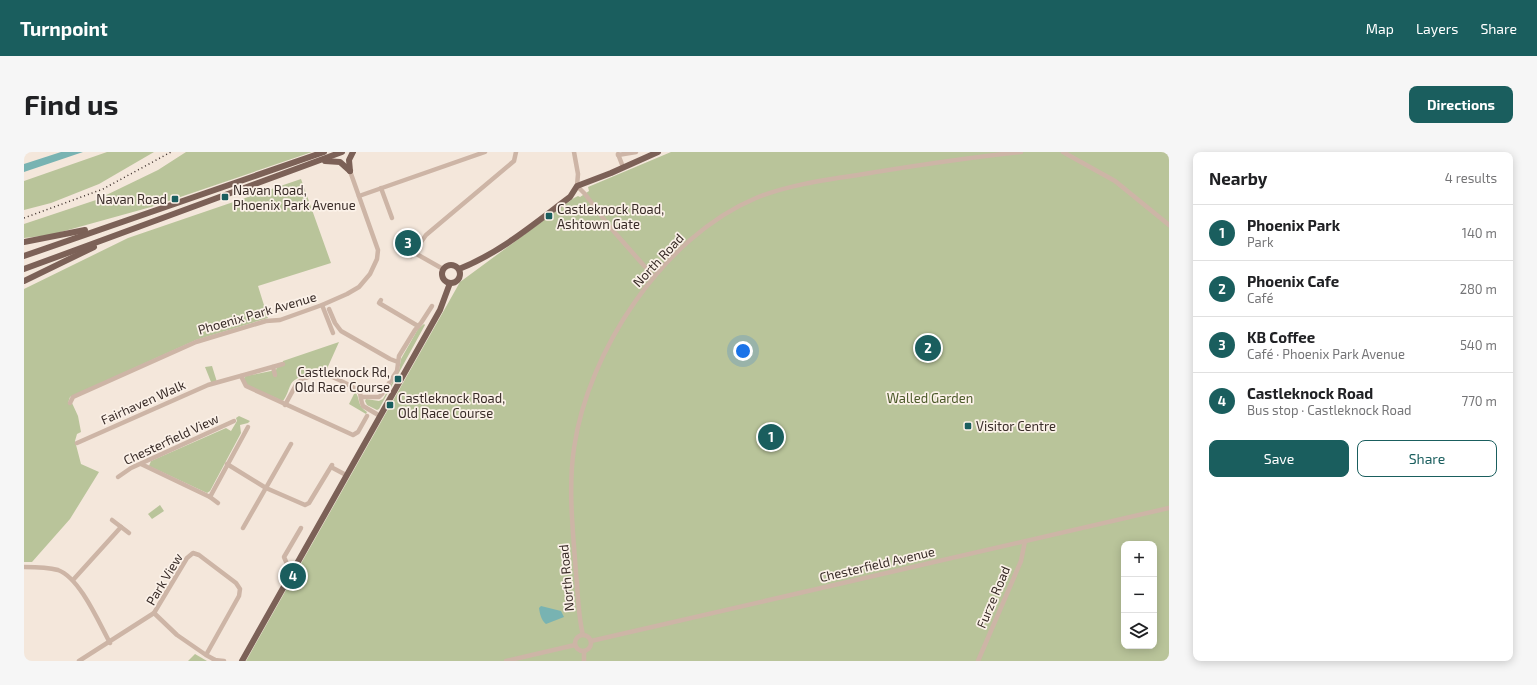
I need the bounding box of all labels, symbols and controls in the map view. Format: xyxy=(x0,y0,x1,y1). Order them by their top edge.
text: Turnpoint xyxy=(20,17,108,40)
text: Map xyxy=(1366,20,1394,37)
text: Layers xyxy=(1416,20,1458,37)
text: Share xyxy=(1480,20,1517,37)
button: Directions xyxy=(1409,86,1513,123)
text: Find us xyxy=(24,87,118,121)
text: Nearby xyxy=(1209,168,1267,188)
text: 4 results xyxy=(1445,170,1497,186)
place label: Navan Road, Phoenix Park Avenue xyxy=(233,182,356,213)
place label: Navan Road xyxy=(96,191,167,207)
marker: Navan Road, Phoenix Park Avenue xyxy=(220,192,230,202)
marker: Navan Road xyxy=(170,194,180,204)
place label: Castleknock Road, Ashtown Gate xyxy=(557,201,664,232)
marker: Castleknock Road, Ashtown Gate xyxy=(544,211,554,221)
text: Phoenix Park xyxy=(1247,216,1340,234)
text: 1 xyxy=(1219,225,1225,241)
text: 140 m xyxy=(1462,225,1497,241)
pin: 3 xyxy=(395,228,421,258)
street label: North Road xyxy=(629,230,687,290)
text: Park xyxy=(1247,234,1274,250)
text: Phoenix Cafe xyxy=(1247,272,1339,290)
text: 2 xyxy=(1218,281,1226,297)
text: 280 m xyxy=(1460,281,1497,297)
street label: Phoenix Park Avenue xyxy=(196,288,318,338)
text: Café xyxy=(1247,290,1273,306)
text: KB Coffee xyxy=(1247,328,1315,346)
pin: 2 xyxy=(915,333,941,363)
text: 3 xyxy=(1218,337,1226,353)
text: 540 m xyxy=(1460,337,1497,353)
your location xyxy=(733,341,753,361)
text: Café · Phoenix Park Avenue xyxy=(1247,346,1405,362)
place label: Castleknock Rd, Old Race Course xyxy=(295,364,390,395)
marker: Castleknock Rd, Old Race Course xyxy=(393,374,403,384)
street label: Fairhaven Walk xyxy=(98,376,188,428)
text: Castleknock Road xyxy=(1247,384,1373,402)
place label: Castleknock Road, Old Race Course xyxy=(398,390,505,421)
park label: Walled Garden xyxy=(887,390,973,406)
text: 4 xyxy=(1218,393,1226,409)
text: 770 m xyxy=(1462,393,1497,409)
marker: Castleknock Road, Old Race Course xyxy=(385,400,395,410)
text: Bus stop · Castleknock Road xyxy=(1247,402,1412,418)
street label: Chesterfield View xyxy=(121,410,221,468)
place label: Visitor Centre xyxy=(976,418,1056,434)
marker: Visitor Centre xyxy=(963,421,973,431)
pin: 1 xyxy=(758,422,784,452)
button: Save xyxy=(1209,440,1349,477)
button: Share xyxy=(1357,440,1497,477)
map controls xyxy=(1121,541,1157,649)
button: + xyxy=(1121,541,1157,577)
street label: Chesterfield Avenue xyxy=(818,543,936,585)
street label: North Road xyxy=(555,544,577,612)
street label: Park View xyxy=(142,550,186,608)
pin: 4 xyxy=(280,561,306,591)
street label: Furze Road xyxy=(973,564,1013,630)
button: − xyxy=(1121,577,1157,613)
button: layers xyxy=(1121,613,1157,649)

